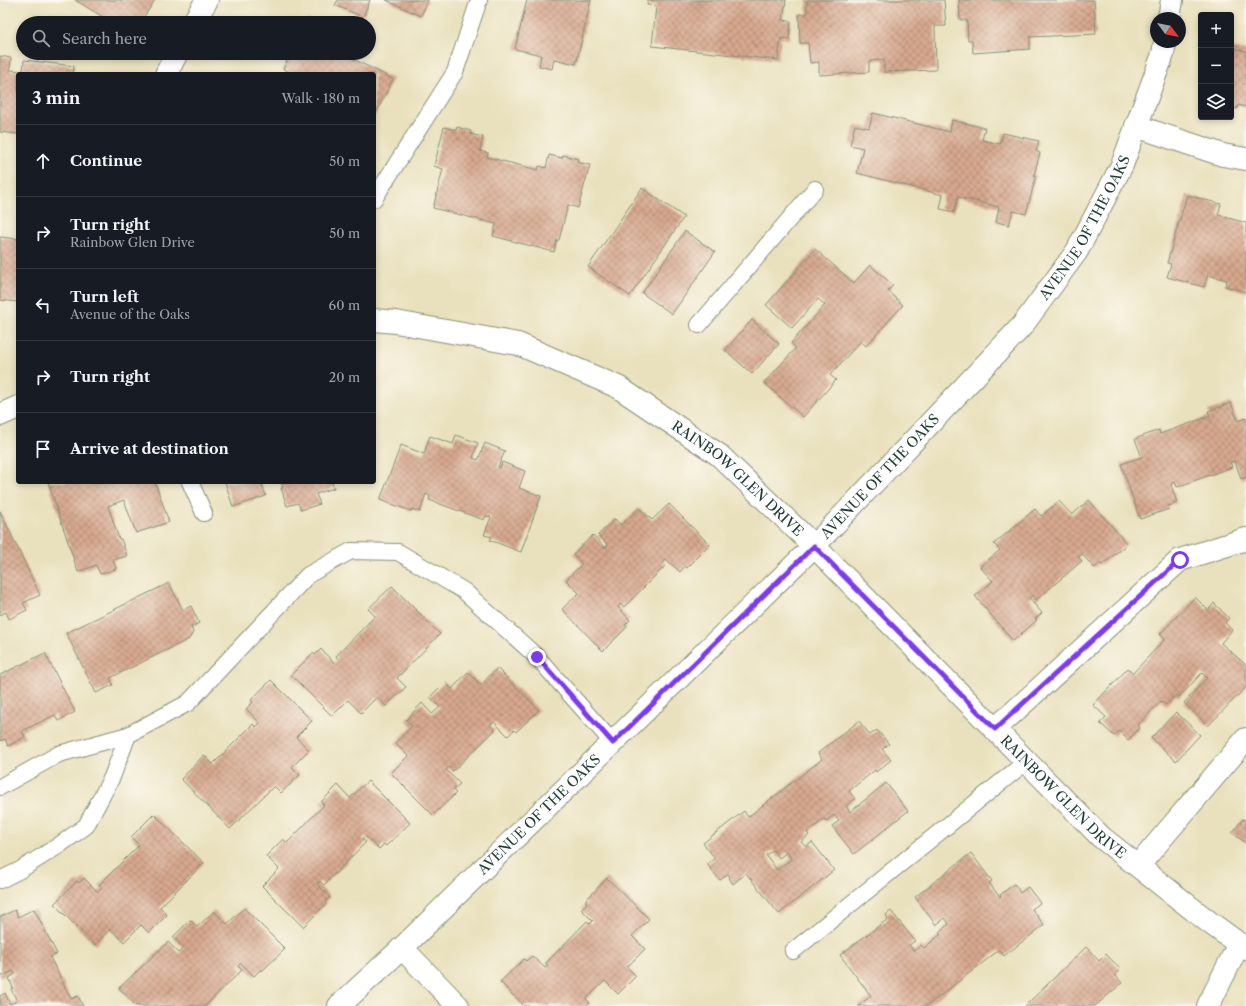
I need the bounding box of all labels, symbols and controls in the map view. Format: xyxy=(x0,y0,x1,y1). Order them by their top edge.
north arrow xyxy=(1150,12,1186,48)
map controls xyxy=(1198,12,1234,120)
button: + xyxy=(1198,12,1234,48)
search box xyxy=(16,16,376,60)
icon: search xyxy=(30,27,52,49)
text: Search here xyxy=(62,29,147,48)
button: − xyxy=(1198,48,1234,84)
button: layers xyxy=(1198,84,1234,120)
text: 3 min xyxy=(32,88,81,108)
text: Walk · 180 m xyxy=(281,90,360,106)
icon: ahead xyxy=(32,150,54,172)
text: Continue xyxy=(70,151,142,170)
text: 50 m xyxy=(329,153,360,169)
street label: AVENUE OF THE OAKS xyxy=(1035,153,1134,304)
text: Turn right xyxy=(70,215,150,234)
icon: right xyxy=(32,222,54,244)
text: 50 m xyxy=(329,225,360,241)
text: Rainbow Glen Drive xyxy=(70,234,195,250)
text: Turn left xyxy=(70,287,139,306)
icon: left xyxy=(32,294,54,316)
text: 60 m xyxy=(329,297,360,313)
text: Avenue of the Oaks xyxy=(70,306,190,322)
icon: right xyxy=(32,366,54,388)
text: Turn right xyxy=(70,367,150,386)
text: 20 m xyxy=(329,369,360,385)
street label: AVENUE OF THE OAKS xyxy=(816,410,943,543)
street label: RAINBOW GLEN DRIVE xyxy=(668,417,807,540)
icon: arrive xyxy=(32,438,54,460)
text: Arrive at destination xyxy=(70,439,229,458)
route start xyxy=(1171,551,1189,569)
route end xyxy=(528,648,546,666)
street label: RAINBOW GLEN DRIVE xyxy=(997,731,1130,862)
street label: AVENUE OF THE OAKS xyxy=(473,750,604,879)

